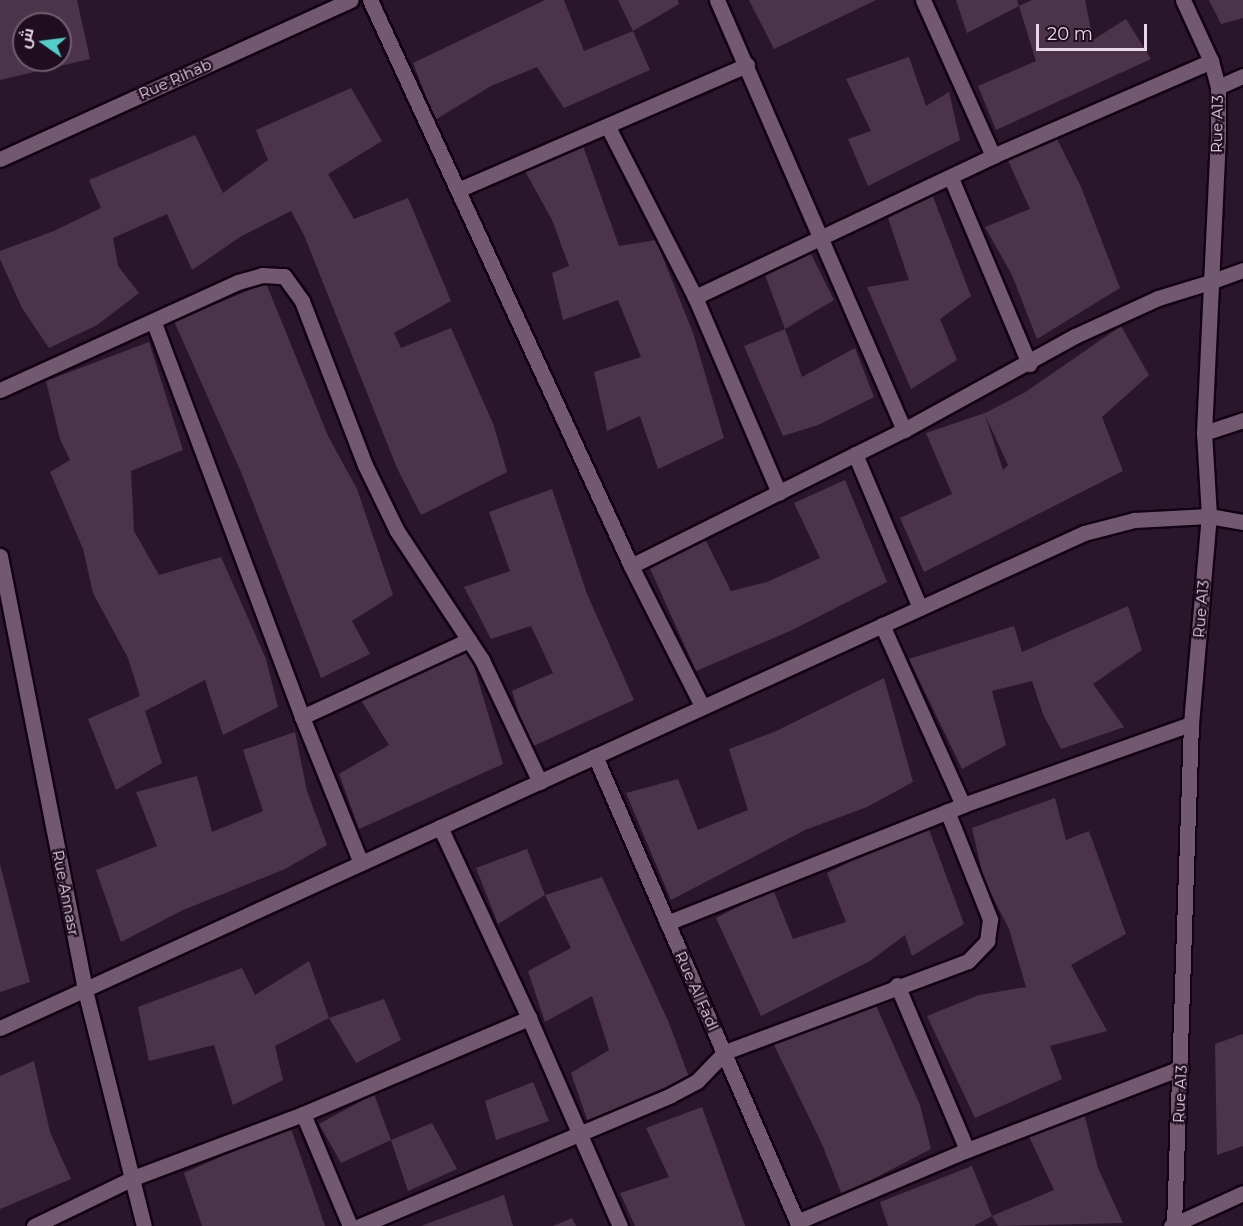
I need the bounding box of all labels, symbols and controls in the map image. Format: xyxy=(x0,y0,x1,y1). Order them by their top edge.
north arrow xyxy=(12,12,72,72)
scale bar xyxy=(1039,12,1150,50)
text: 20 m xyxy=(1047,23,1093,45)
text: ش xyxy=(14,26,38,50)
street label: Rue Rihab xyxy=(136,55,214,103)
street label: Rue A13 xyxy=(1207,95,1227,153)
street label: Rue A13 xyxy=(1190,579,1212,639)
street label: Rue Annasr xyxy=(49,849,83,937)
street label: Rue Al Fadl xyxy=(672,949,722,1033)
street label: Rue A13 xyxy=(1169,1065,1191,1123)

